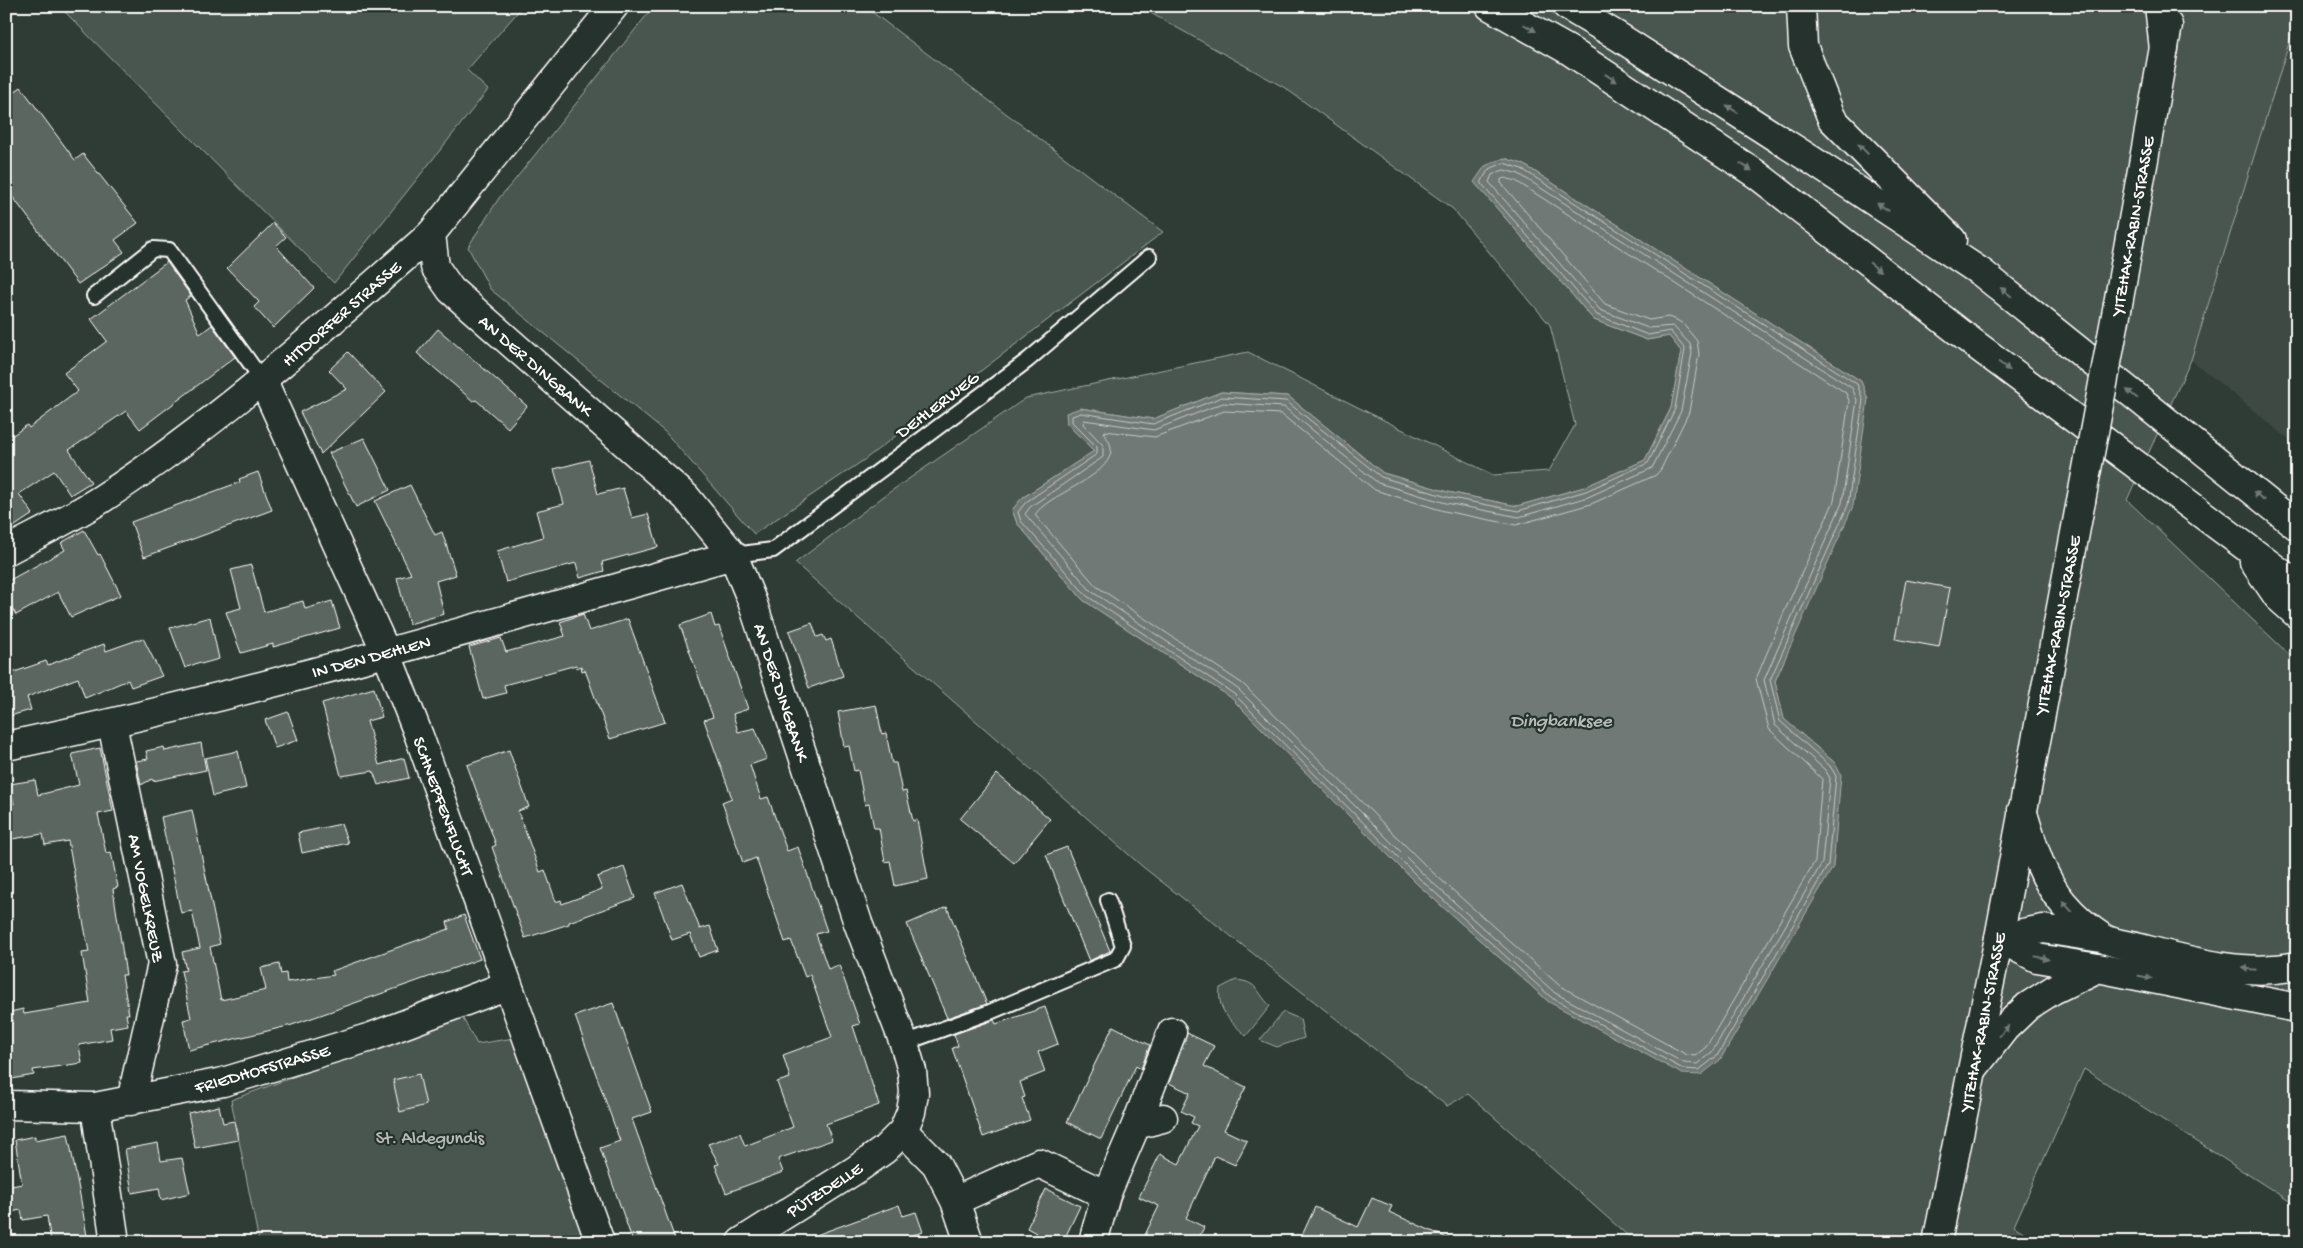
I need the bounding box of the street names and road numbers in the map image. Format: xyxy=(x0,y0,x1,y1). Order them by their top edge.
street label: YITZHAK-RABIN-STRASSE xyxy=(2108,134,2161,320)
street label: HITDORFER STRASSE xyxy=(279,257,407,372)
street label: AN DER DINGBANK xyxy=(473,312,597,423)
street label: DEHLERWEG xyxy=(892,368,985,445)
street label: YITZHAK-RABIN-STRASSE xyxy=(2031,533,2087,719)
street label: AN DER DINGBANK xyxy=(747,621,812,766)
street label: IN DEN DEHLEN xyxy=(310,632,433,684)
street label: SCHNEPFENFLUCHT xyxy=(407,734,477,880)
street label: AM VOGELKREUZ xyxy=(122,833,167,965)
street label: YITZHAK-RABIN-STRASSE xyxy=(1956,930,2012,1116)
street label: FRIEDHOFSTRASSE xyxy=(192,1041,333,1100)
street label: PÜTZDELLE xyxy=(783,1158,868,1224)

